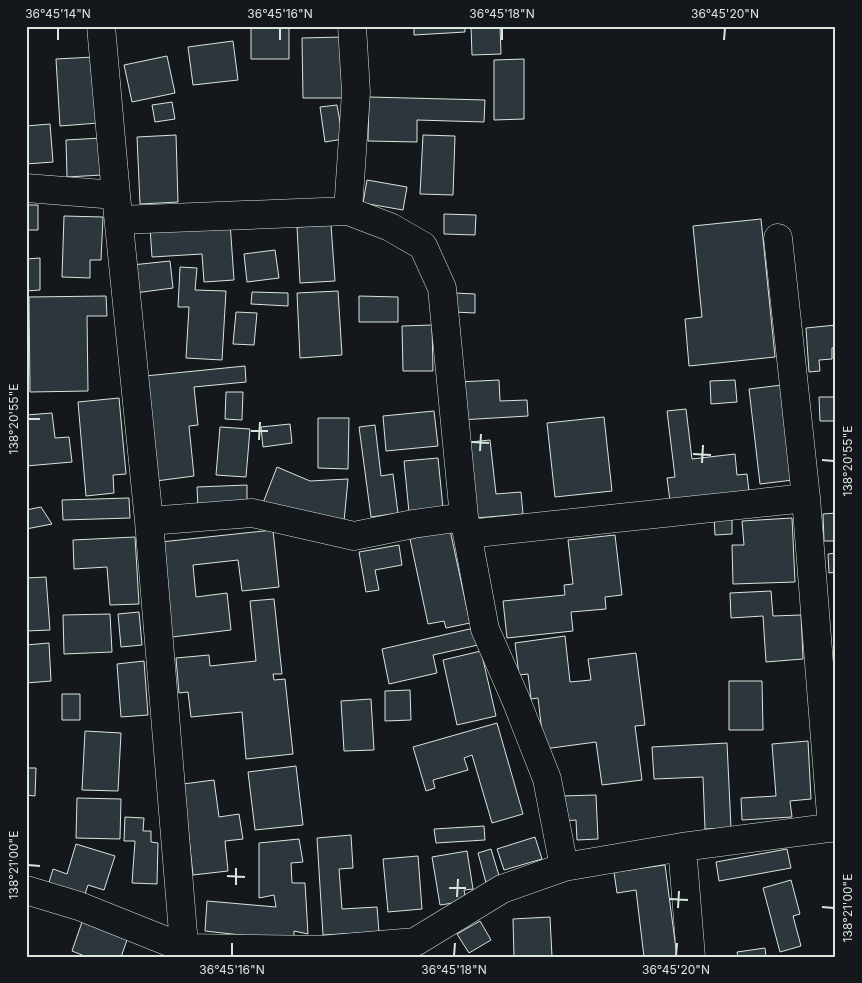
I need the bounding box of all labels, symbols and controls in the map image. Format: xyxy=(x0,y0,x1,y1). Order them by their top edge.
text: 36°45'14"N xyxy=(25,6,91,21)
text: 36°45'16"N xyxy=(247,6,313,21)
text: 36°45'18"N xyxy=(469,6,535,21)
text: 36°45'20"N xyxy=(691,6,759,21)
text: 138°20'55"E xyxy=(6,384,21,454)
text: 138°20'55"E xyxy=(840,426,855,496)
text: 138°21'00"E xyxy=(6,831,21,899)
text: 138°21'00"E xyxy=(840,874,855,942)
text: 36°45'16"N xyxy=(199,962,265,977)
text: 36°45'18"N xyxy=(421,962,487,977)
text: 36°45'20"N xyxy=(642,962,710,977)

